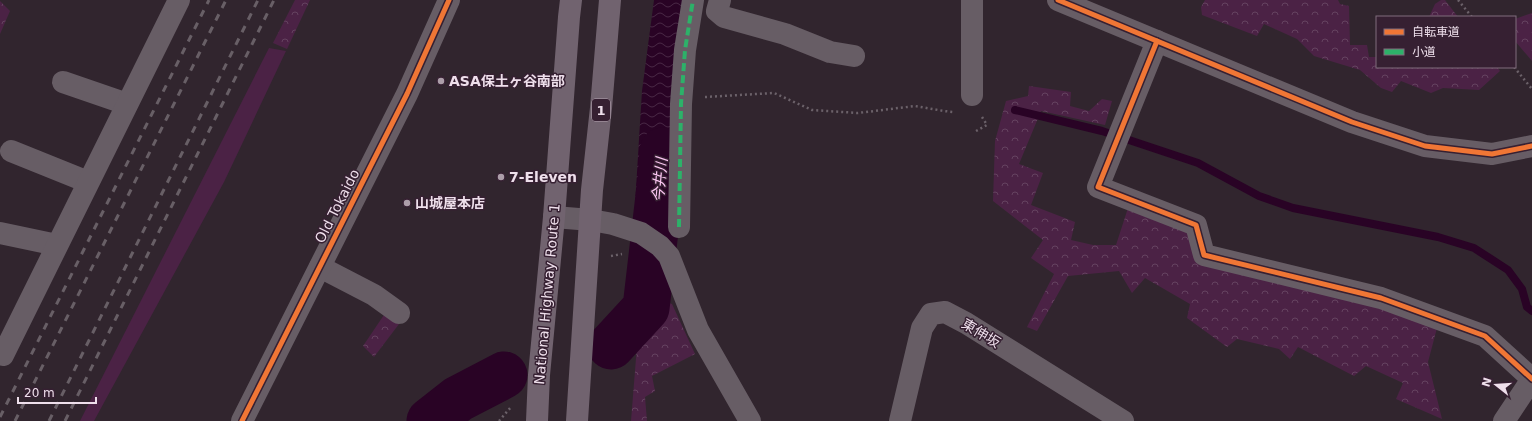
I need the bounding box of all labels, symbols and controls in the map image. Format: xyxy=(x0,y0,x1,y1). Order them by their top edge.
legend xyxy=(1376,16,1516,68)
text: 自転車道 xyxy=(1412,25,1460,39)
text: 小道 xyxy=(1412,45,1436,59)
place label: ASA保土ヶ谷南部 xyxy=(449,73,565,89)
marker: ASA保土ヶ谷南部 xyxy=(436,76,446,86)
road number: 1 xyxy=(592,99,610,121)
water label: 今井川 xyxy=(649,155,671,203)
street label: Old Tokaido xyxy=(312,166,362,246)
place label: 7-Eleven xyxy=(509,169,577,185)
marker: 7-Eleven xyxy=(496,172,506,182)
place label: 山城屋本店 xyxy=(415,195,485,211)
marker: 山城屋本店 xyxy=(402,198,412,208)
street label: National Highway Route 1 xyxy=(531,203,563,385)
street label: 東伸坂 xyxy=(959,315,1003,351)
north arrow xyxy=(1476,365,1516,405)
text: N xyxy=(1479,376,1494,389)
scale bar xyxy=(18,379,96,405)
text: 20 m xyxy=(24,386,55,400)

